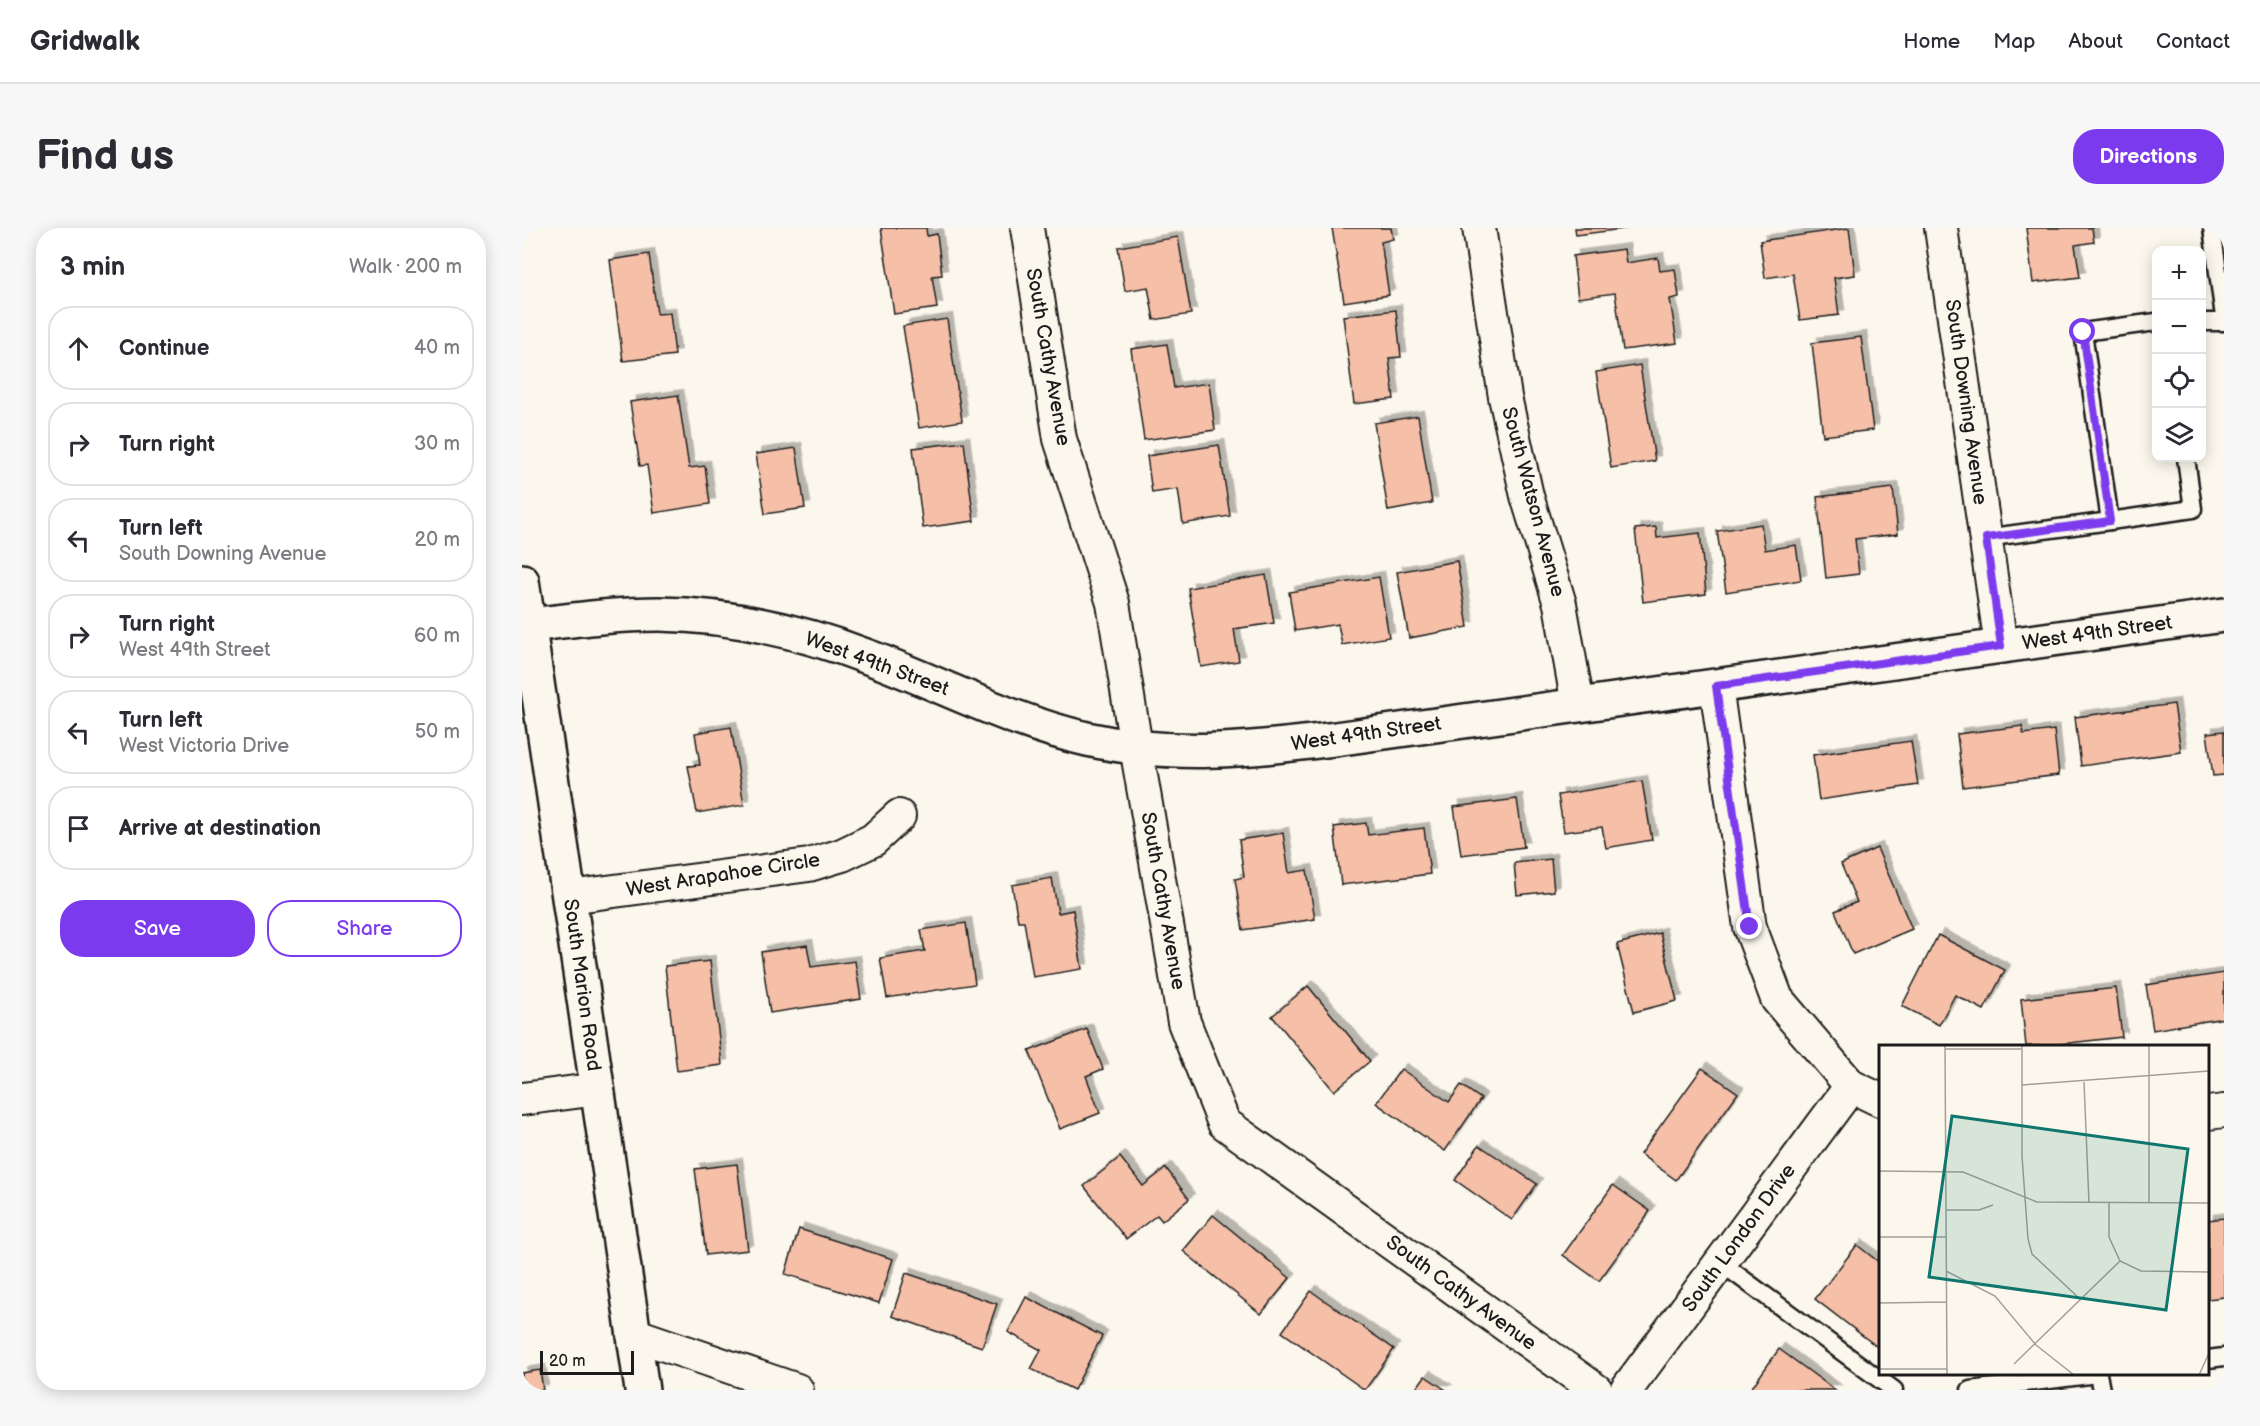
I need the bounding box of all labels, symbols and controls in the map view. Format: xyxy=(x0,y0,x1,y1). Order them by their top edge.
text: Gridwalk xyxy=(30,25,140,58)
text: Home xyxy=(1903,29,1960,54)
text: Map xyxy=(1993,29,2035,54)
text: About xyxy=(2068,29,2123,54)
text: Contact xyxy=(2156,29,2230,54)
button: Directions xyxy=(2073,129,2224,184)
text: Find us xyxy=(36,131,174,182)
map controls xyxy=(2152,246,2206,462)
button: + xyxy=(2152,246,2206,300)
text: 3 min xyxy=(60,252,125,283)
text: Walk · 200 m xyxy=(349,255,462,279)
street label: South Cathy Avenue xyxy=(1021,266,1075,448)
street label: South Downing Avenue xyxy=(1940,298,1992,506)
button: − xyxy=(2152,300,2206,354)
route start xyxy=(2069,318,2095,344)
icon: ahead xyxy=(62,332,95,365)
text: Continue xyxy=(119,335,209,362)
text: 40 m xyxy=(414,336,460,360)
button: locate xyxy=(2152,354,2206,408)
street label: South Watson Avenue xyxy=(1496,404,1570,600)
button: layers xyxy=(2152,408,2206,462)
icon: right xyxy=(62,428,95,461)
text: Turn right xyxy=(119,431,215,458)
text: 30 m xyxy=(414,432,460,456)
text: Turn left xyxy=(119,515,203,542)
icon: left xyxy=(62,524,95,557)
text: 20 m xyxy=(415,528,460,552)
text: South Downing Avenue xyxy=(119,542,326,566)
text: Turn right xyxy=(119,611,215,638)
street label: West 49th Street xyxy=(2020,611,2174,655)
icon: right xyxy=(62,620,95,653)
text: 60 m xyxy=(414,624,460,648)
street label: West 49th Street xyxy=(802,627,952,701)
text: West 49th Street xyxy=(119,638,270,662)
text: Turn left xyxy=(119,707,203,734)
street label: West 49th Street xyxy=(1289,712,1443,756)
icon: left xyxy=(62,716,95,749)
text: 50 m xyxy=(415,720,460,744)
text: West Victoria Drive xyxy=(119,734,289,758)
street label: South Cathy Avenue xyxy=(1136,810,1190,992)
icon: arrive xyxy=(62,812,95,845)
text: Arrive at destination xyxy=(119,815,321,842)
street label: West Arapahoe Circle xyxy=(624,848,822,902)
street label: South Marion Road xyxy=(558,897,606,1073)
button: Save xyxy=(60,900,255,957)
button: Share xyxy=(267,900,462,957)
route end xyxy=(1736,913,1762,939)
inset map xyxy=(1879,1045,2209,1375)
street label: South London Drive xyxy=(1677,1159,1801,1317)
street label: South Cathy Avenue xyxy=(1381,1230,1541,1356)
scale bar xyxy=(540,1348,634,1376)
text: 20 m xyxy=(549,1352,585,1371)

